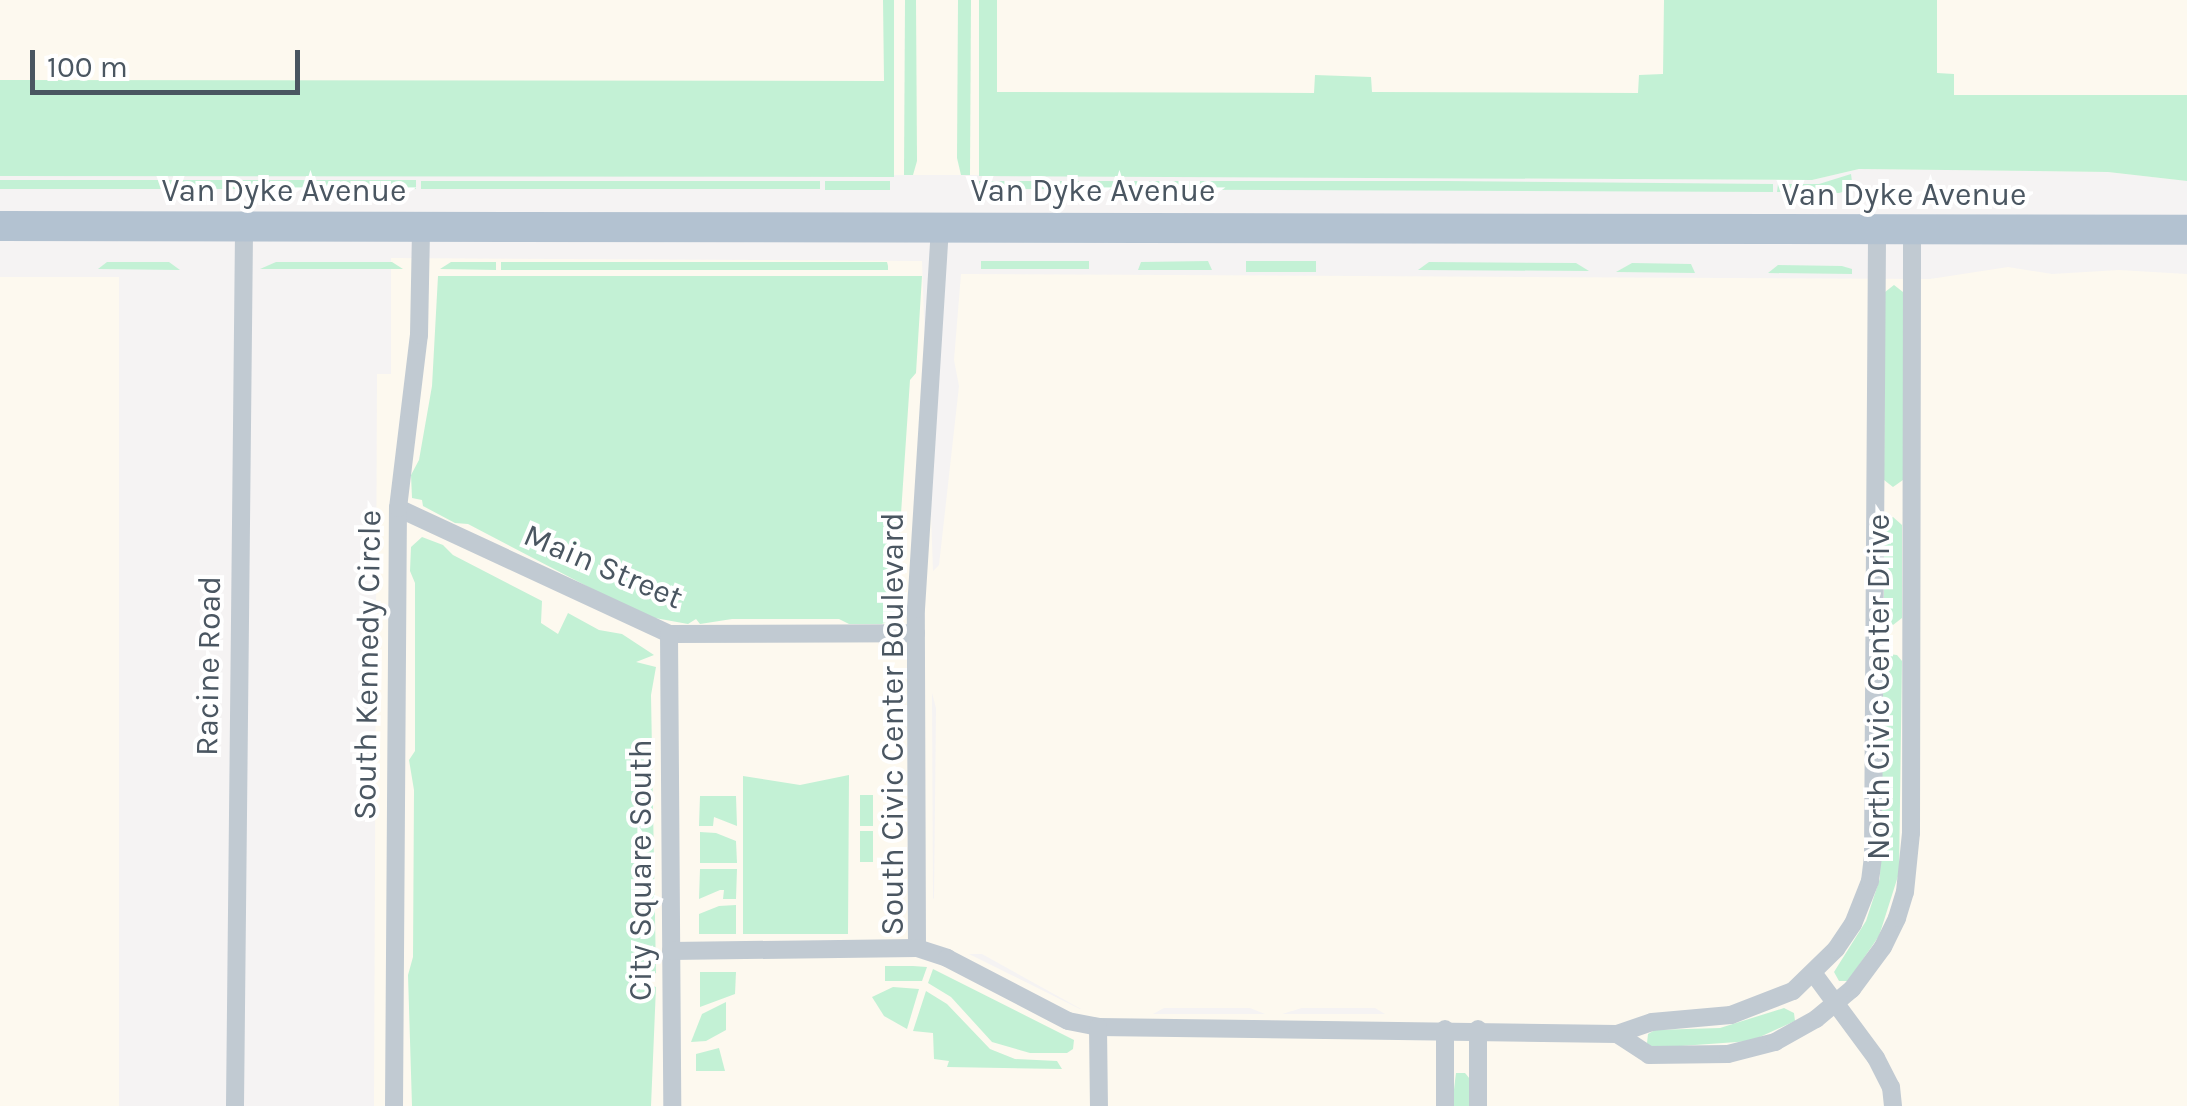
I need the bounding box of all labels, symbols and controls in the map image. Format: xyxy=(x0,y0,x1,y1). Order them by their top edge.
scale bar xyxy=(35,30,305,92)
text: 100 m xyxy=(47,49,128,85)
street label: Van Dyke Avenue xyxy=(162,172,406,210)
street label: Van Dyke Avenue xyxy=(971,172,1215,210)
street label: Van Dyke Avenue xyxy=(1782,176,2026,214)
street label: South Kennedy Circle xyxy=(346,510,390,820)
street label: South Civic Center Boulevard xyxy=(874,512,912,936)
street label: North Civic Center Drive xyxy=(1860,514,1898,860)
street label: Main Street xyxy=(518,516,688,618)
street label: Racine Road xyxy=(188,576,230,756)
street label: City Square South xyxy=(622,739,660,1001)

